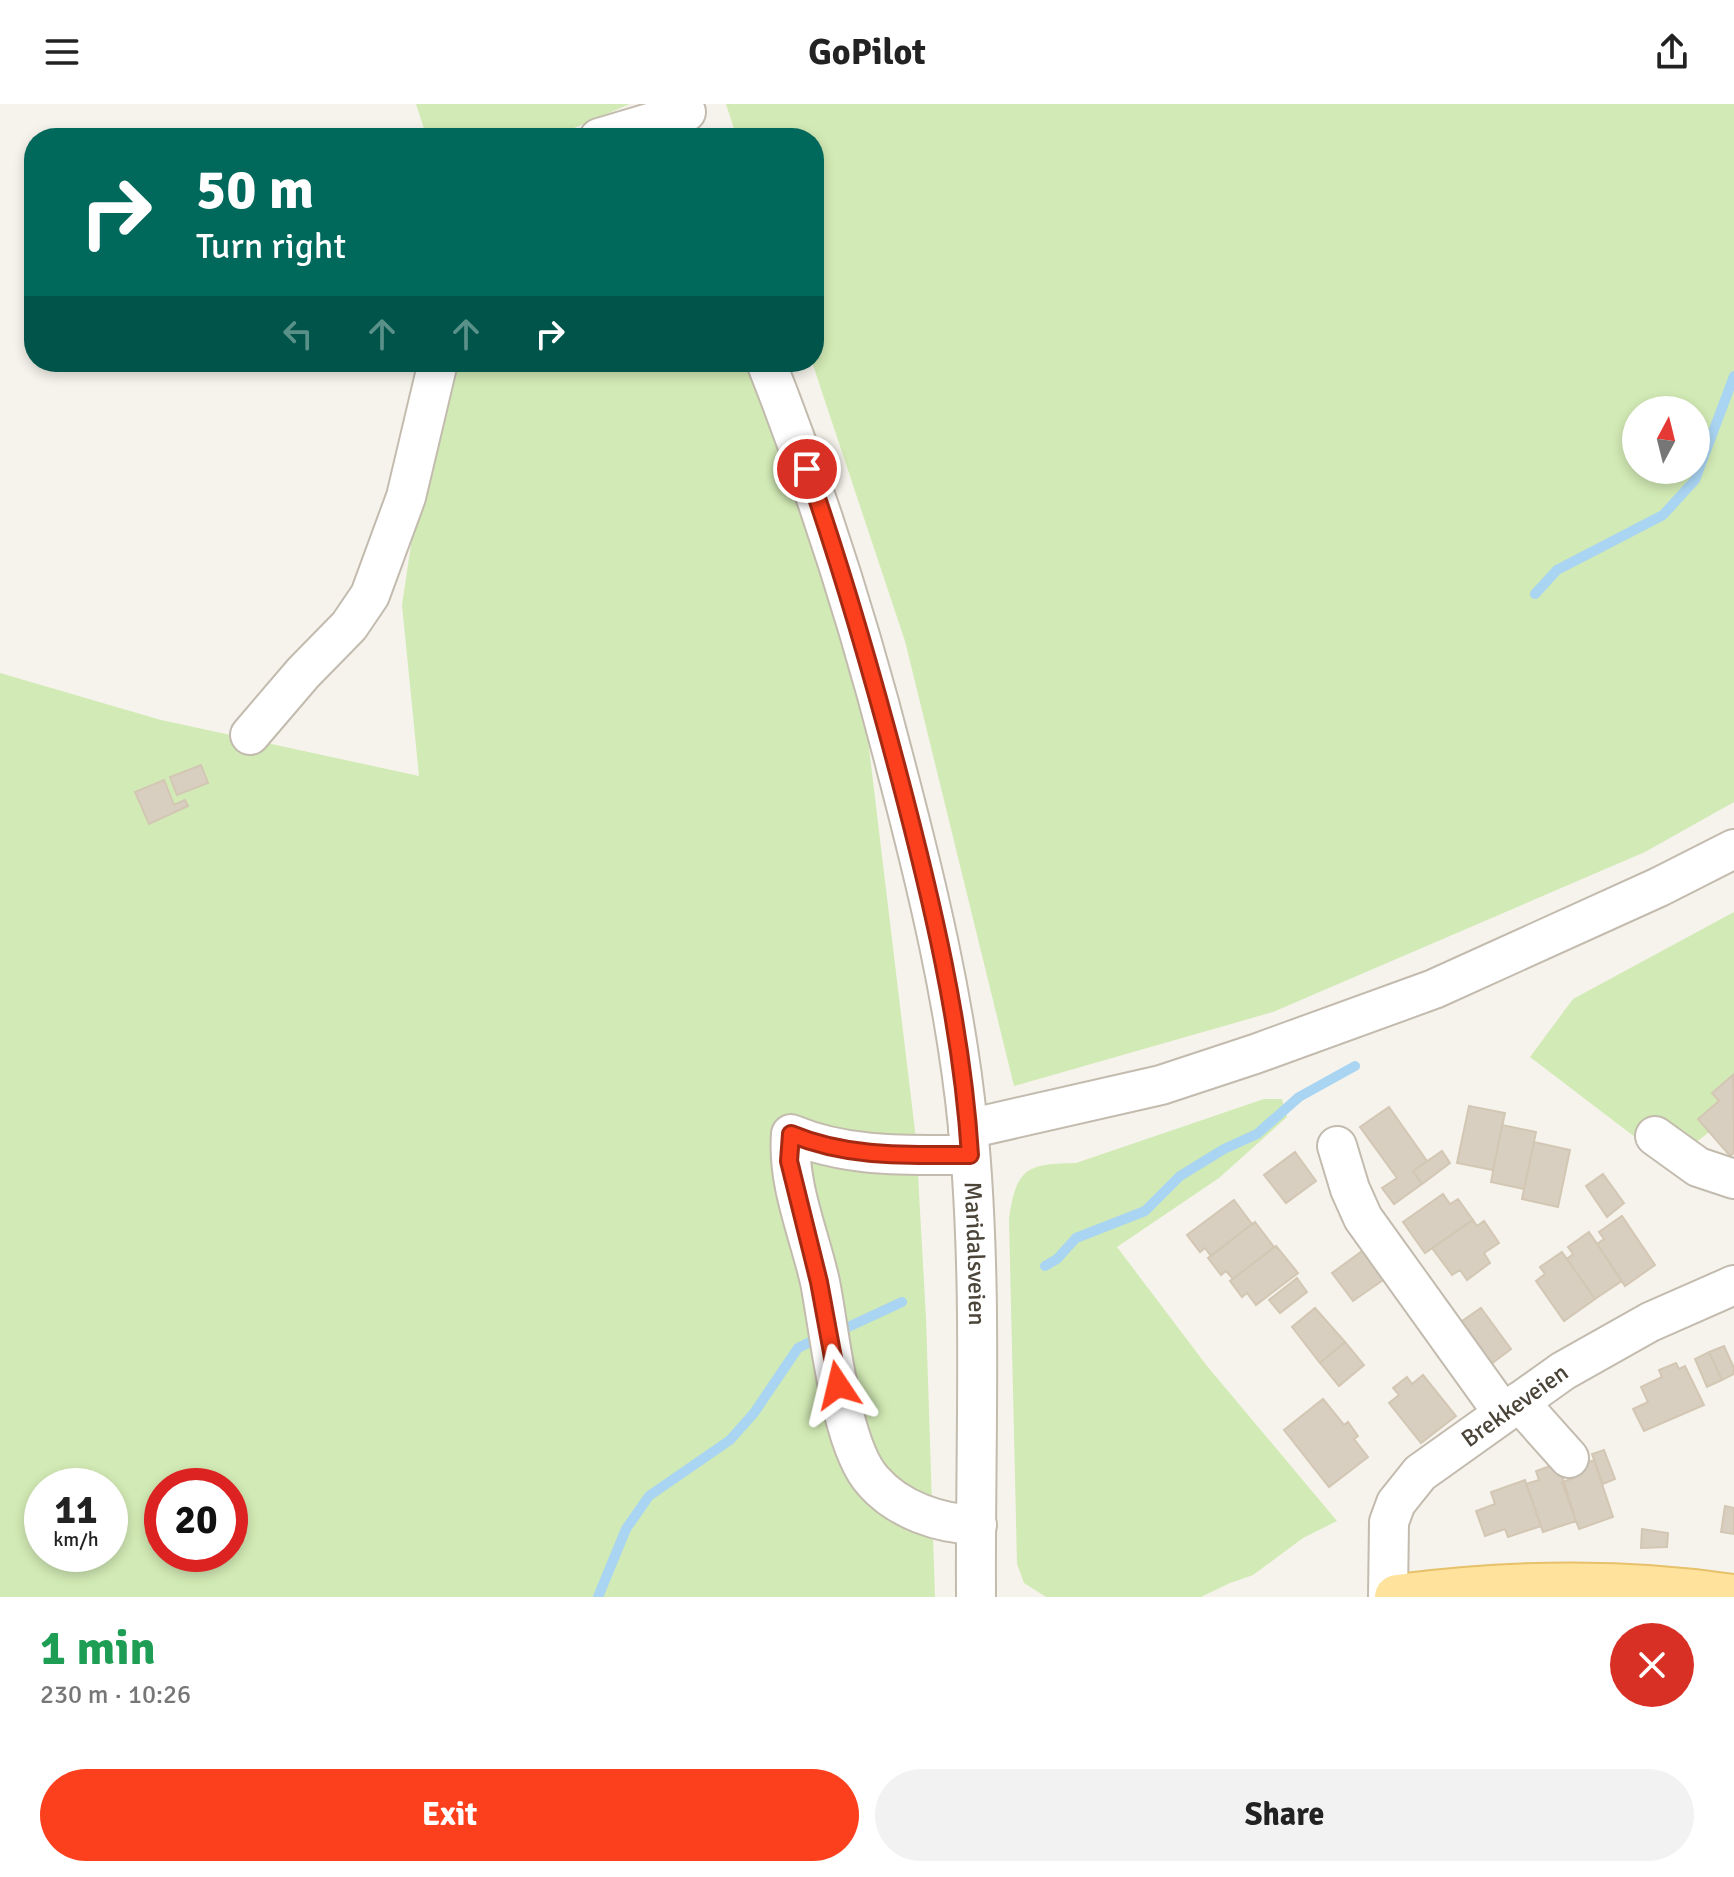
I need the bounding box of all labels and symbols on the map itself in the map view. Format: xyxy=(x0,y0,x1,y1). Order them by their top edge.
north arrow xyxy=(1622,396,1710,484)
pin xyxy=(773,435,841,503)
street label: Maridalsveien xyxy=(957,1181,992,1326)
position arrow xyxy=(796,1343,880,1427)
street label: Brekkeveien xyxy=(1455,1357,1574,1454)
speed limit sign: 20 xyxy=(144,1468,248,1572)

